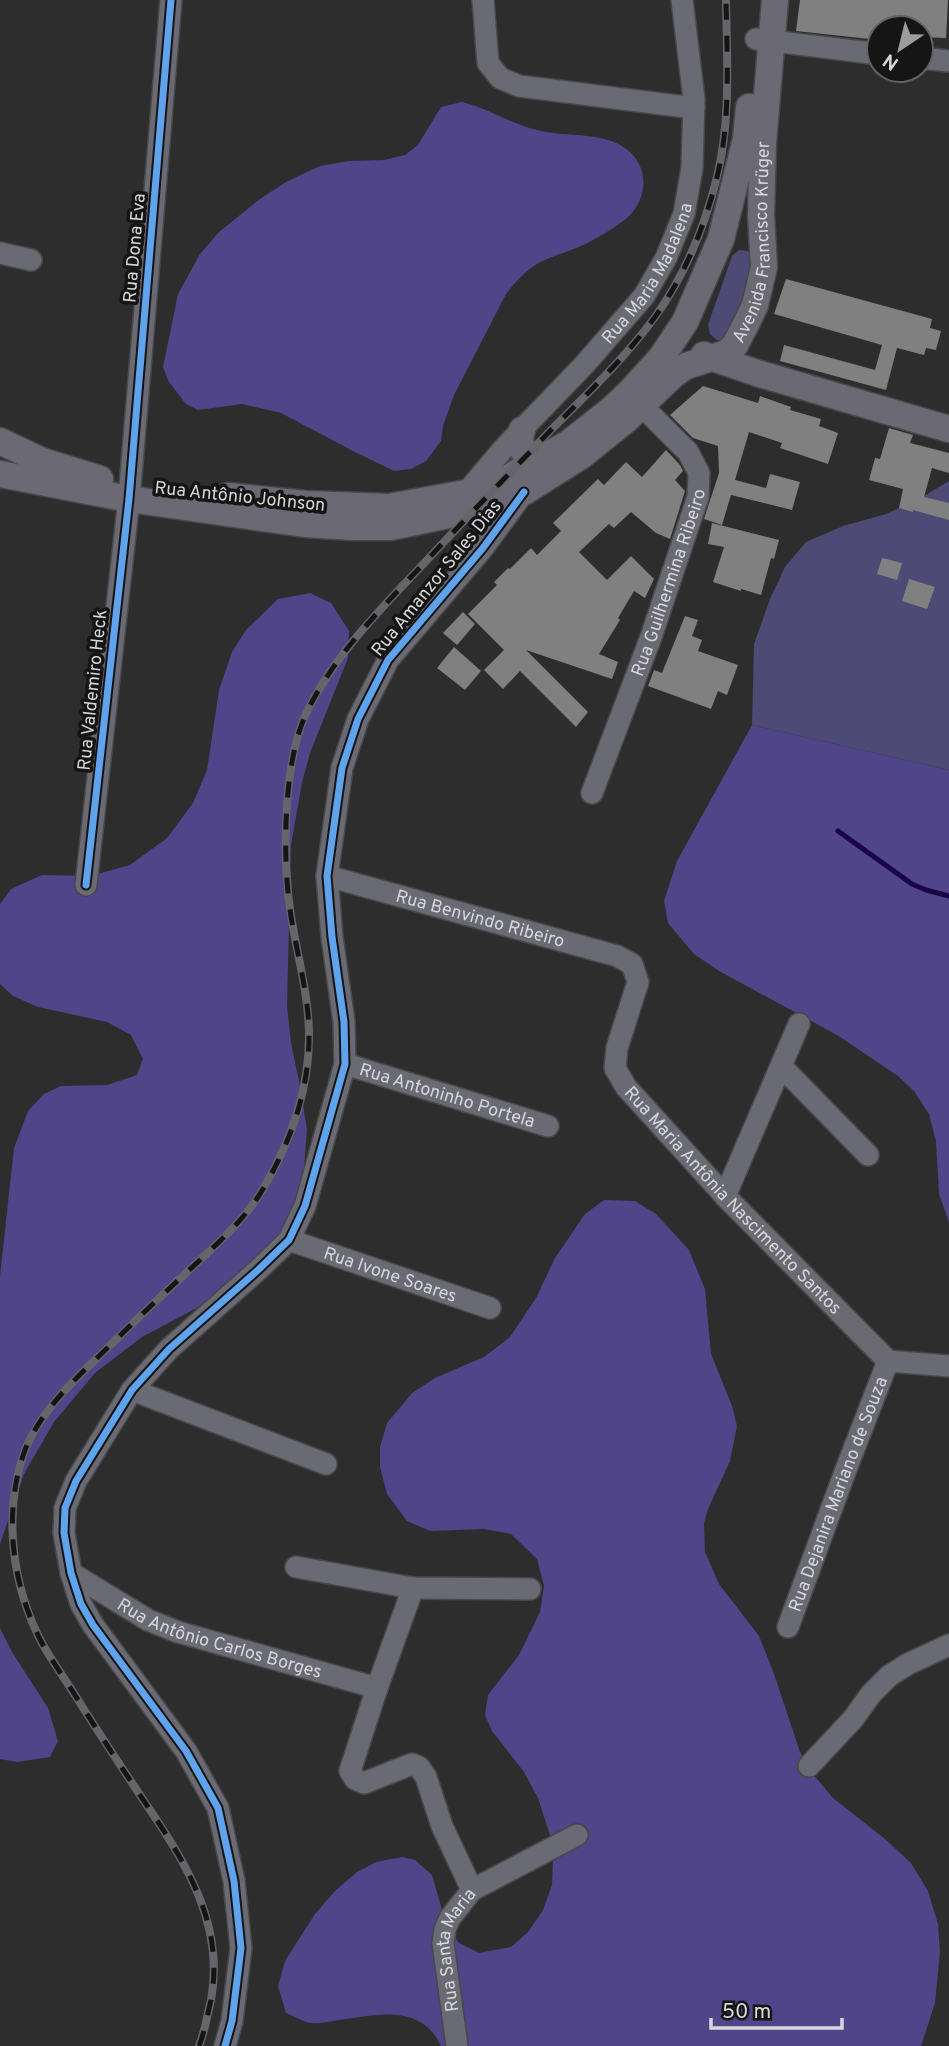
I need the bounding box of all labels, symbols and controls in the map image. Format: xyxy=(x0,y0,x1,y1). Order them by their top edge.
north arrow xyxy=(865,14,935,84)
text: N xyxy=(879,48,904,75)
street label: Avenida Francisco Krüger xyxy=(728,141,777,347)
street label: Rua Dona Eva xyxy=(119,192,152,304)
street label: Rua Maria Madalena xyxy=(597,201,699,350)
street label: Rua Antônio Johnson xyxy=(153,477,326,518)
street label: Rua Guilhermina Ribeiro xyxy=(627,489,711,680)
street label: Rua Amanzor Sales Dias xyxy=(367,496,507,662)
street label: Rua Valdemiro Heck xyxy=(74,609,113,772)
street label: Rua Benvindo Ribeiro xyxy=(393,885,567,954)
street label: Rua Antoninho Portela xyxy=(356,1059,537,1134)
street label: Rua Maria Antônia Nascimento Santos xyxy=(618,1082,846,1320)
street label: Rua Ivone Soares xyxy=(320,1243,459,1309)
street label: Rua Dejanira Mariano de Souza xyxy=(785,1374,894,1615)
street label: Rua Antônio Carlos Borges xyxy=(112,1594,324,1685)
street label: Rua Santa Maria xyxy=(433,1884,482,2013)
scale bar xyxy=(711,1986,842,2030)
text: 50 m xyxy=(722,1999,771,2026)

